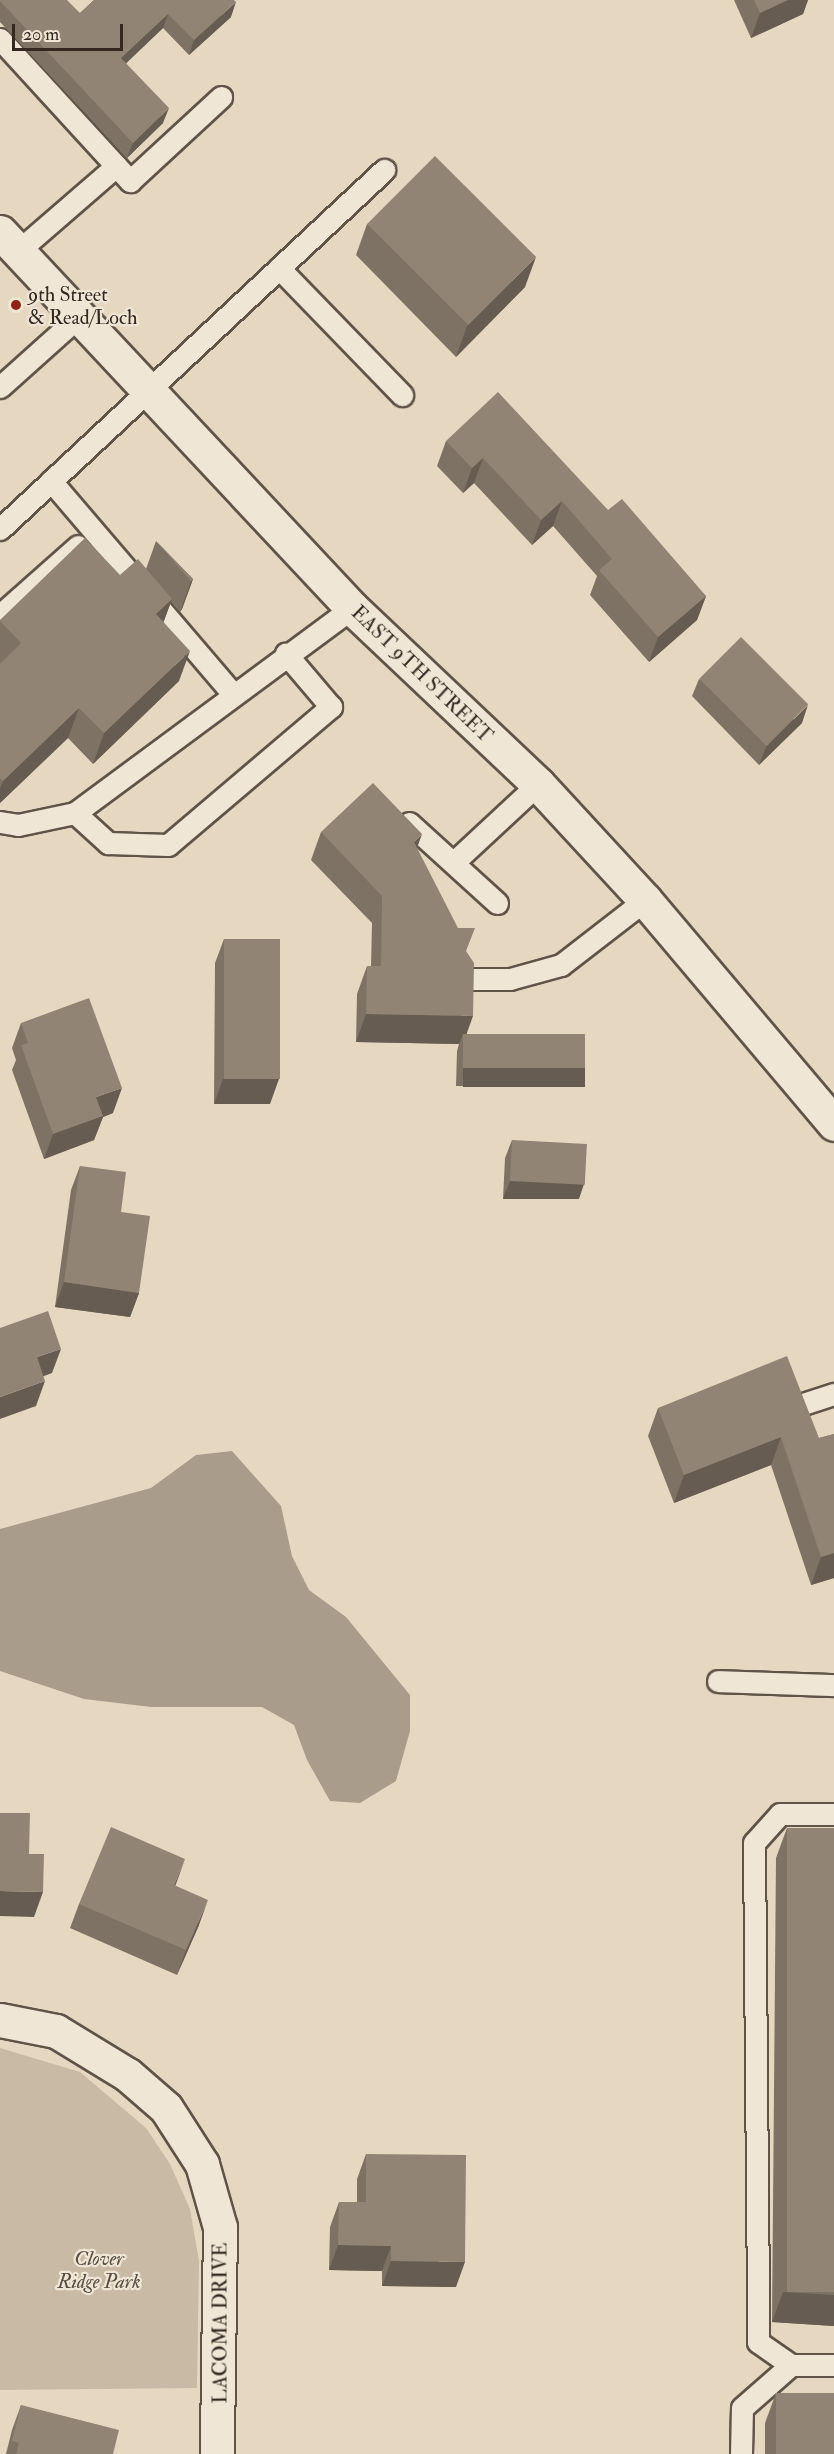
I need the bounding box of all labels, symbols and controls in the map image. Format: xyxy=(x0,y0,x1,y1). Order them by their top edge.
scale bar xyxy=(15,12,126,50)
text: 20 m xyxy=(23,23,59,46)
place label: 9th Street & Read/Loch xyxy=(28,282,137,329)
marker: 9th Street & Read/Loch xyxy=(9,298,23,312)
street label: EAST 9TH STREET xyxy=(346,600,498,748)
street label: LACOMA DRIVE xyxy=(208,2242,232,2404)
park label: Clover Ridge Park xyxy=(57,2246,141,2293)

